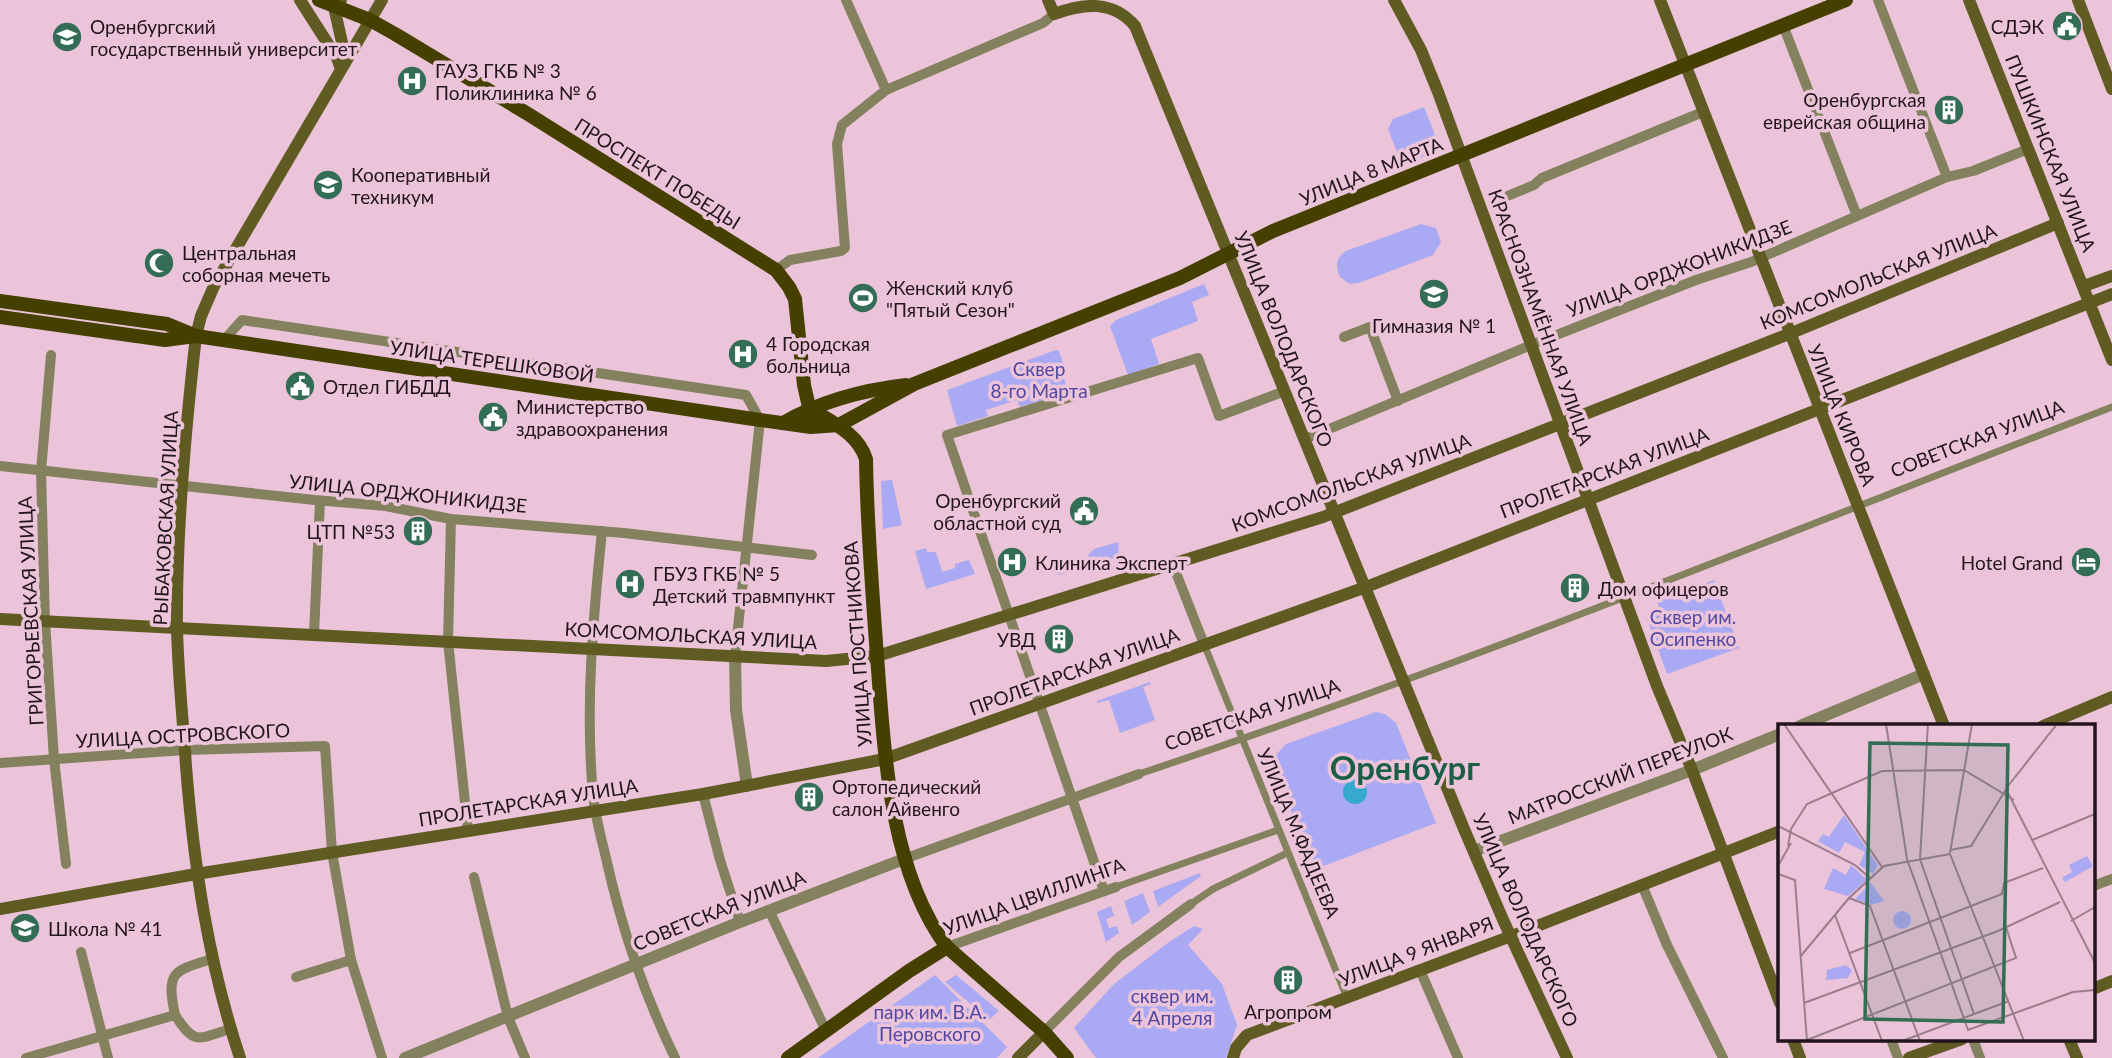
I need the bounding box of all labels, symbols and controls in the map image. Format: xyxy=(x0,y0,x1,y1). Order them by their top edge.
public building icon: СДЭК xyxy=(2050,9,2084,43)
place label: Оренбургский государственный университет xyxy=(90,15,358,60)
place label: СДЭК xyxy=(1991,15,2044,38)
school or university icon: Оренбургский государственный университет xyxy=(50,20,84,54)
street label: ПУШКИНСКАЯ УЛИЦА xyxy=(2001,51,2101,255)
place label: ГАУЗ ГКБ № 3 Поликлиника № 6 xyxy=(435,59,597,104)
hospital icon: ГАУЗ ГКБ № 3 Поликлиника № 6 xyxy=(395,64,429,98)
place label: Оренбургская еврейская община xyxy=(1763,88,1926,133)
building icon: Оренбургская еврейская община xyxy=(1932,93,1966,127)
street label: ПРОСПЕКТ ПОБЕДЫ xyxy=(571,113,745,233)
street label: УЛИЦА 8 МАРТА xyxy=(1296,132,1446,210)
place label: Кооперативный техникум xyxy=(351,163,490,208)
school or university icon: Кооперативный техникум xyxy=(311,168,345,202)
street label: КРАСНОЗНАМЁННАЯ УЛИЦА xyxy=(1484,186,1598,448)
street label: УЛИЦА ОРДЖОНИКИДЗЕ xyxy=(1563,214,1795,322)
street label: КОМСОМОЛЬСКАЯ УЛИЦА xyxy=(1756,218,2000,334)
street label: УЛИЦА ВОЛОДАРСКОГО xyxy=(1230,228,1338,450)
place label: Центральная соборная мечеть xyxy=(182,241,330,286)
mosque icon: Центральная соборная мечеть xyxy=(142,246,176,280)
place label: Женский клуб "Пятый Сезон" xyxy=(886,276,1015,321)
school or university icon: Гимназия № 1 xyxy=(1417,277,1451,311)
sports icon: Женский клуб "Пятый Сезон" xyxy=(846,281,880,315)
place label: Гимназия № 1 xyxy=(1372,314,1496,337)
place label: 4 Городская больница xyxy=(766,332,870,377)
street label: УЛИЦА ТЕРЕШКОВОЙ xyxy=(388,335,596,387)
hospital icon: 4 Городская больница xyxy=(726,337,760,371)
street label: УЛИЦА КИРОВА xyxy=(1803,341,1881,489)
park label: Сквер 8-го Марта xyxy=(990,357,1088,402)
public building icon: Отдел ГИБДД xyxy=(283,369,317,403)
place label: Отдел ГИБДД xyxy=(323,375,451,398)
street label: СОВЕТСКАЯ УЛИЦА xyxy=(1887,394,2067,482)
place label: Министерство здравоохранения xyxy=(516,395,668,440)
public building icon: Министерство здравоохранения xyxy=(476,400,510,434)
street label: РЫБАКОВСКАЯ УЛИЦА xyxy=(148,410,182,626)
street label: ПРОЛЕТАРСКАЯ УЛИЦА xyxy=(1496,421,1712,522)
street label: КОМСОМОЛЬСКАЯ УЛИЦА xyxy=(1228,428,1474,536)
street label: УЛИЦА ОРДЖОНИКИДЗЕ xyxy=(288,469,528,517)
place label: Оренбургский областной суд xyxy=(933,489,1061,534)
public building icon: Оренбургский областной суд xyxy=(1067,494,1101,528)
street label: ГРИГОРЬЕВСКАЯ УЛИЦА xyxy=(12,496,47,726)
building icon: ЦТП №53 xyxy=(401,514,435,548)
place label: ЦТП №53 xyxy=(307,520,395,543)
street label: УЛИЦА ПОСТНИКОВА xyxy=(838,540,876,748)
hospital icon: Клиника Эксперт xyxy=(995,545,1029,579)
hotel icon: Hotel Grand xyxy=(2069,545,2103,579)
place label: Клиника Эксперт xyxy=(1035,551,1188,574)
place label: Hotel Grand xyxy=(1961,551,2063,574)
place label: ГБУЗ ГКБ № 5 Детский травмпункт xyxy=(653,562,836,607)
hospital icon: ГБУЗ ГКБ № 5 Детский травмпункт xyxy=(613,567,647,601)
building icon: Дом офицеров xyxy=(1558,571,1592,605)
place label: Дом офицеров xyxy=(1598,577,1729,600)
park label: Сквер им. Осипенко xyxy=(1650,605,1736,650)
street label: КОМСОМОЛЬСКАЯ УЛИЦА xyxy=(564,617,818,653)
street label: ПРОЛЕТАРСКАЯ УЛИЦА xyxy=(966,622,1182,720)
building icon: УВД xyxy=(1042,622,1076,656)
place label: УВД xyxy=(997,628,1036,651)
street label: СОВЕТСКАЯ УЛИЦА xyxy=(1161,673,1343,755)
street label: УЛИЦА ОСТРОВСКОГО xyxy=(75,718,291,752)
street label: МАТРОССКИЙ ПЕРЕУЛОК xyxy=(1505,721,1736,828)
inset map xyxy=(1778,724,2094,1040)
street label: УЛИЦА М.ФАДЕЕВА xyxy=(1253,745,1345,922)
district label: Оренбург xyxy=(1330,747,1480,787)
street label: ПРОЛЕТАРСКАЯ УЛИЦА xyxy=(417,773,639,831)
place label: Ортопедический салон Айвенго xyxy=(832,775,981,820)
building icon: Ортопедический салон Айвенго xyxy=(792,780,826,814)
street label: УЛИЦА ВОЛОДАРСКОГО xyxy=(1468,810,1584,1030)
street label: УЛИЦА ЦВИЛЛИНГА xyxy=(940,852,1128,939)
street label: СОВЕТСКАЯ УЛИЦА xyxy=(629,865,809,955)
school or university icon: Школа № 41 xyxy=(8,911,42,945)
street label: УЛИЦА 9 ЯНВАРЯ xyxy=(1336,911,1496,991)
place label: Школа № 41 xyxy=(48,917,163,940)
building icon: Агропром xyxy=(1271,963,1305,997)
park label: сквер им. 4 Апреля xyxy=(1131,984,1213,1029)
park label: парк им. В.А. Перовского xyxy=(873,1000,987,1045)
place label: Агропром xyxy=(1244,1000,1332,1023)

